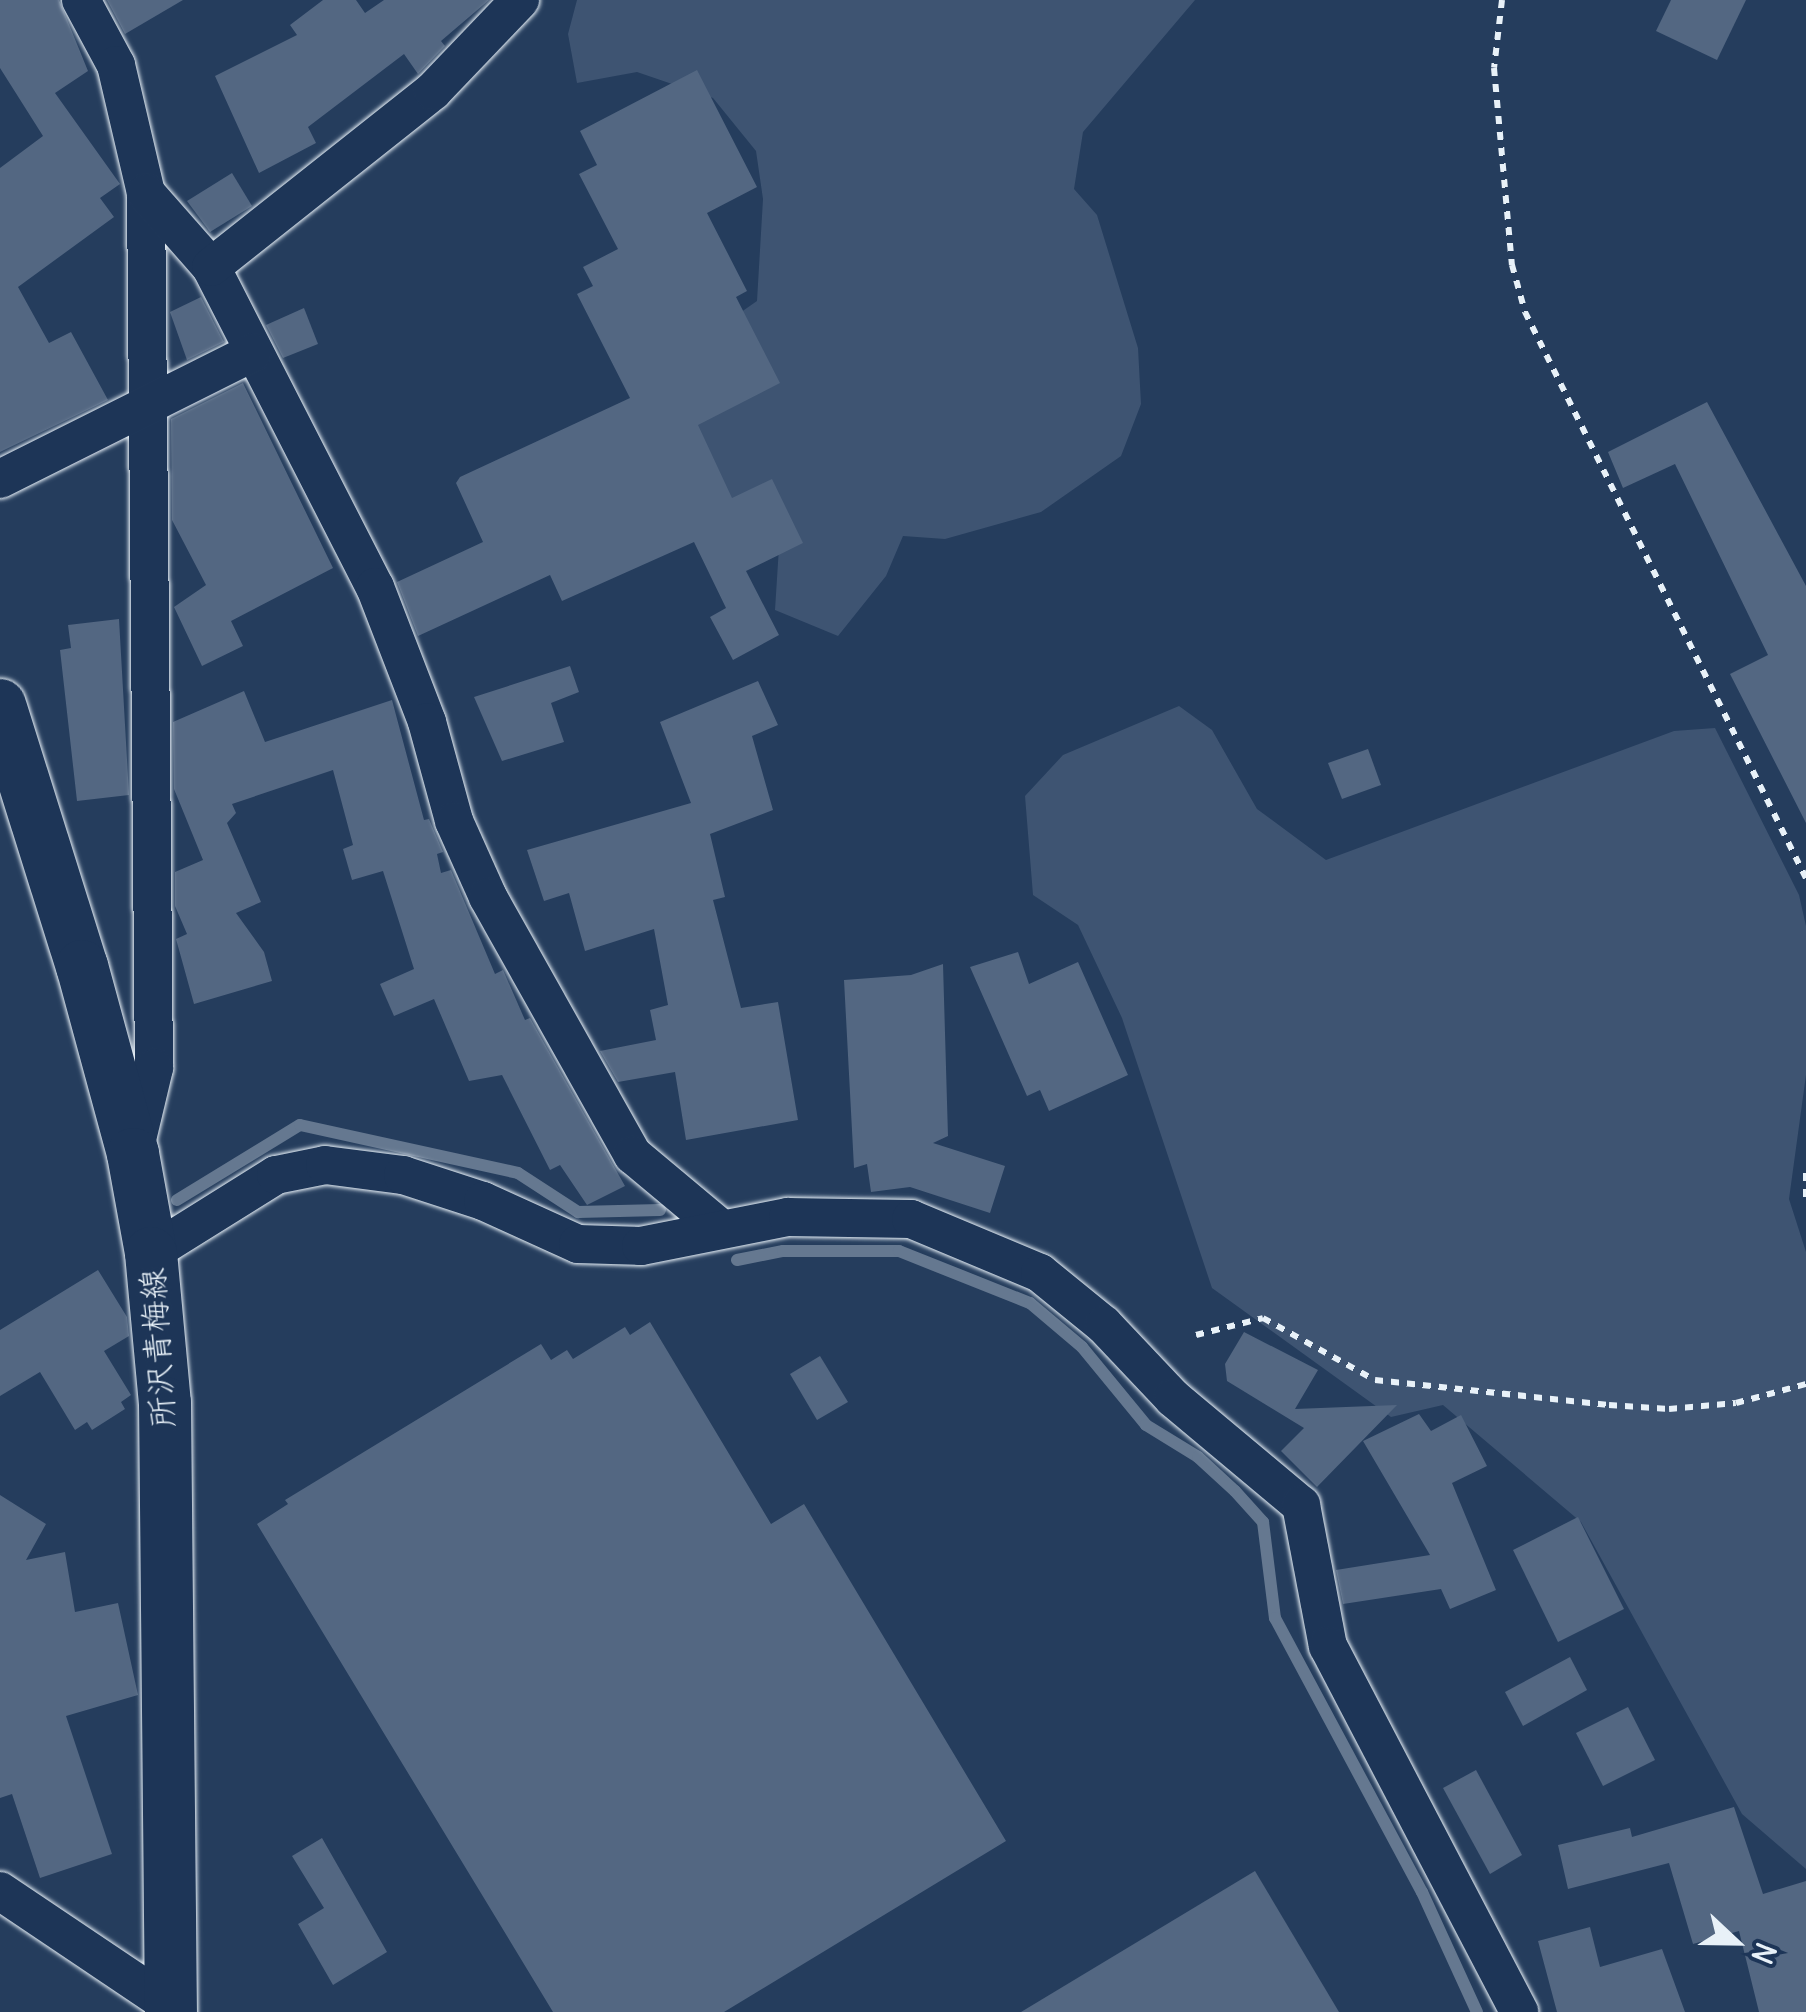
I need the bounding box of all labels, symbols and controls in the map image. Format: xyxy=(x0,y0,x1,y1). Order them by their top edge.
street label: 所沢青梅線 xyxy=(133,1267,183,1429)
north arrow xyxy=(1686,1892,1786,1992)
text: N xyxy=(1744,1938,1784,1969)

